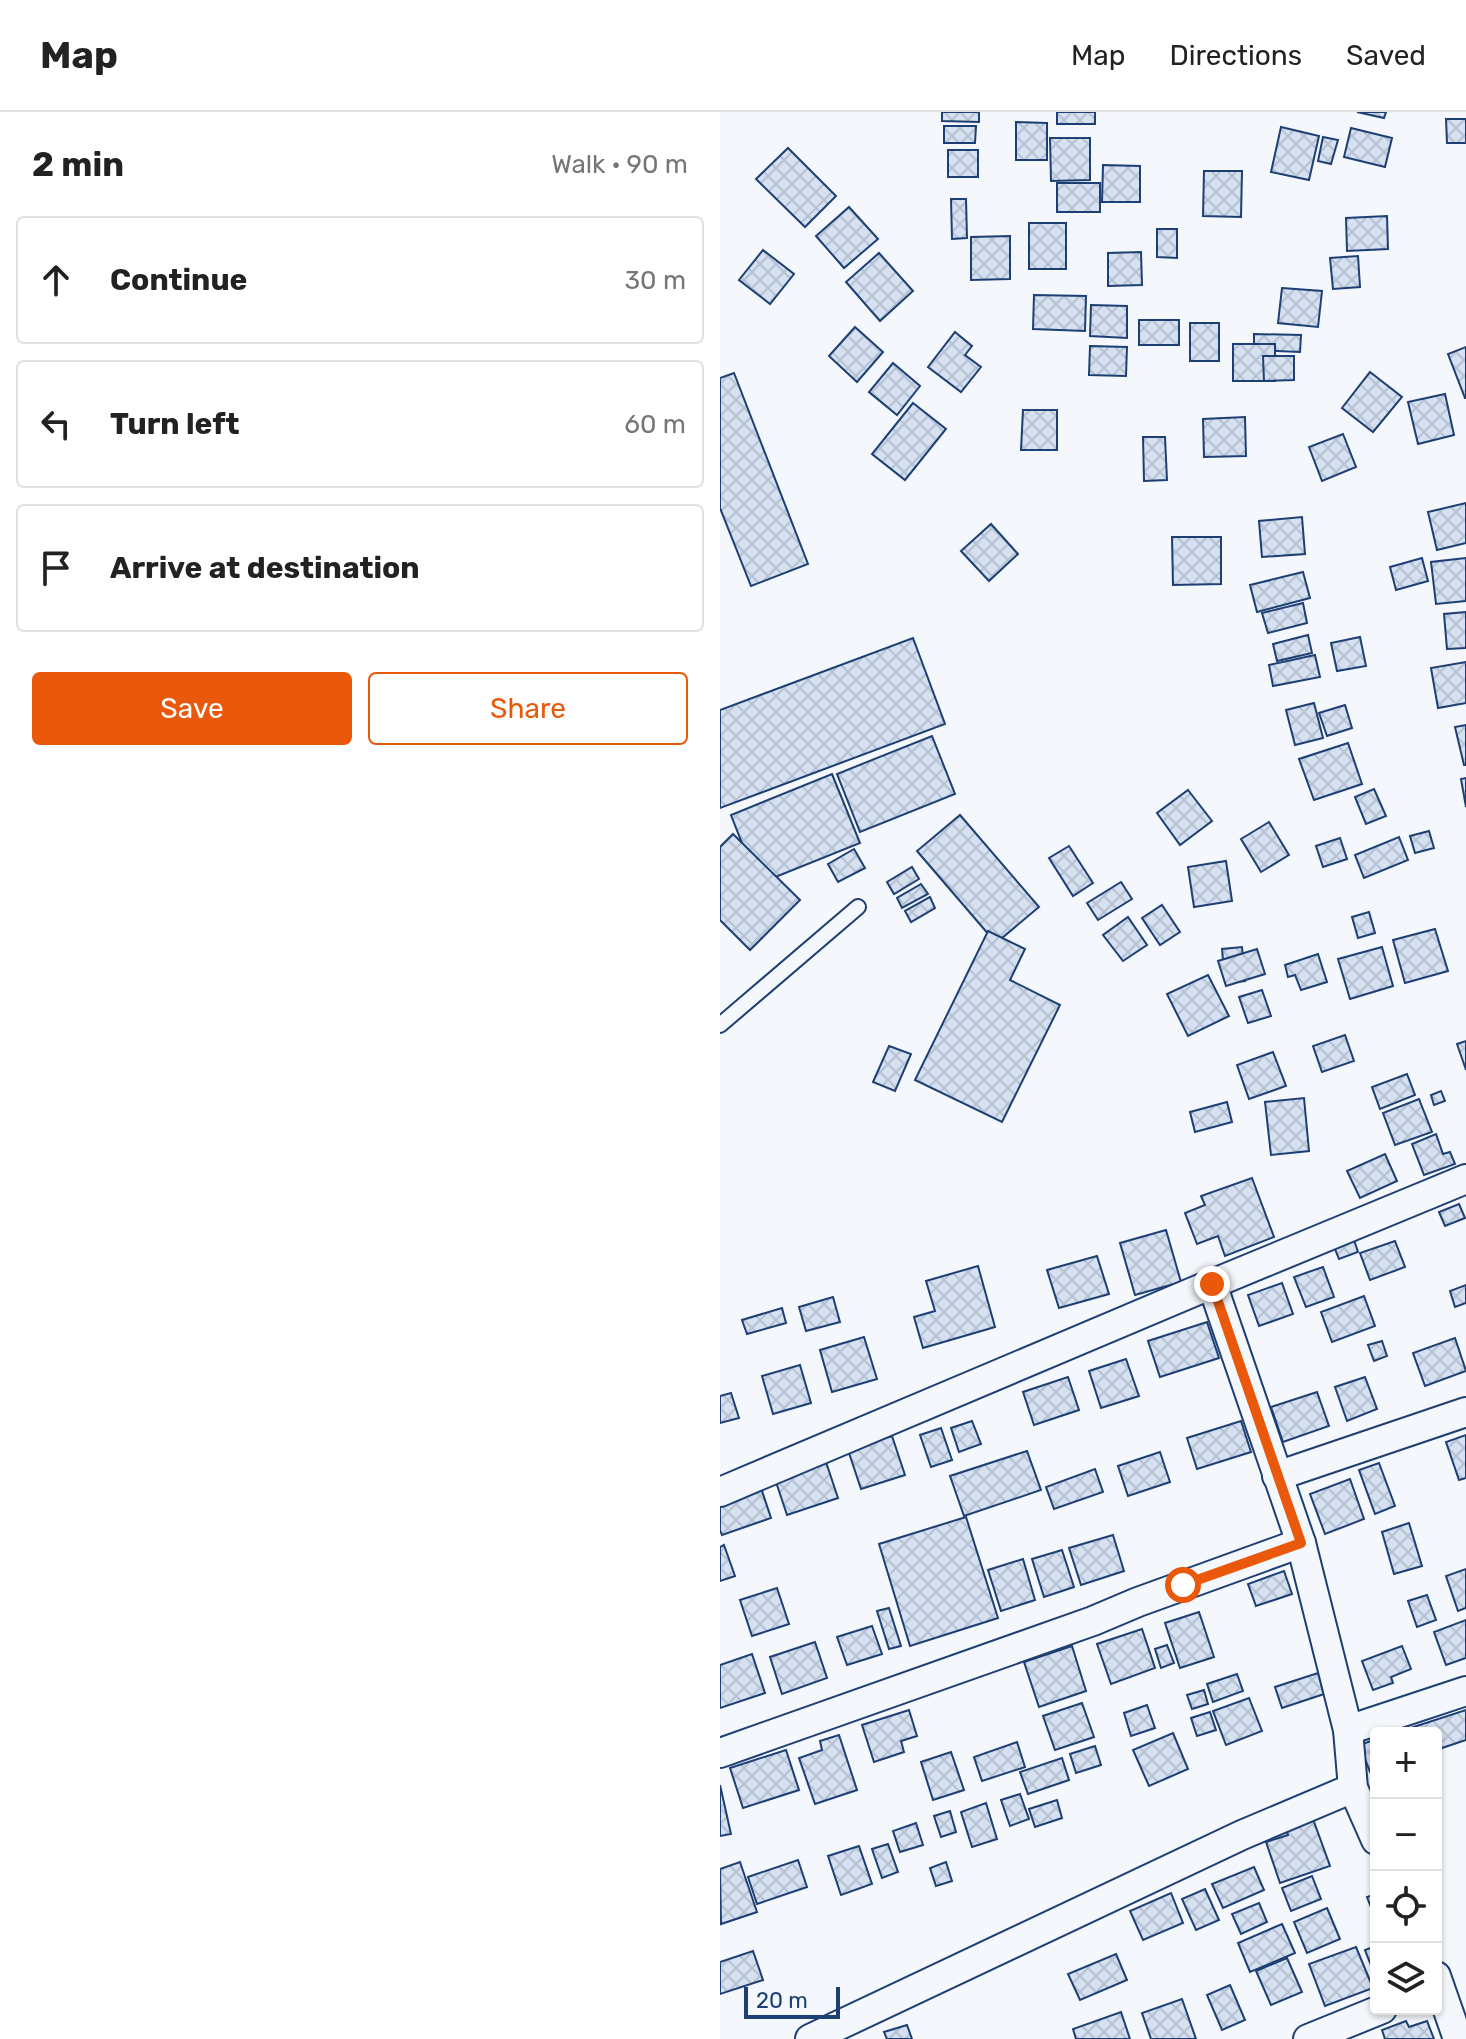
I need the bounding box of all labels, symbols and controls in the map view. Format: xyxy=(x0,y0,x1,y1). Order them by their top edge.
text: Map xyxy=(40,32,118,78)
text: Map xyxy=(1071,39,1125,72)
text: Directions xyxy=(1169,39,1302,72)
text: Saved xyxy=(1346,39,1426,72)
text: 2 min xyxy=(32,144,124,185)
text: Walk · 90 m xyxy=(551,149,688,180)
icon: ahead xyxy=(34,258,78,302)
text: Continue xyxy=(110,262,247,298)
text: 30 m xyxy=(624,265,686,296)
icon: left xyxy=(34,402,78,446)
text: Turn left xyxy=(110,406,240,442)
text: 60 m xyxy=(624,409,686,440)
icon: arrive xyxy=(34,546,78,590)
text: Arrive at destination xyxy=(110,550,420,586)
button: Save xyxy=(32,672,352,745)
button: Share xyxy=(368,672,688,745)
route end xyxy=(1194,1266,1230,1302)
route start xyxy=(1165,1567,1201,1603)
map controls xyxy=(1370,1727,1442,2015)
button: + xyxy=(1370,1727,1442,1799)
button: − xyxy=(1370,1799,1442,1871)
button: locate xyxy=(1370,1871,1442,1943)
button: layers xyxy=(1370,1943,1442,2015)
scale bar xyxy=(744,1983,840,2019)
text: 20 m xyxy=(756,1987,808,2014)

